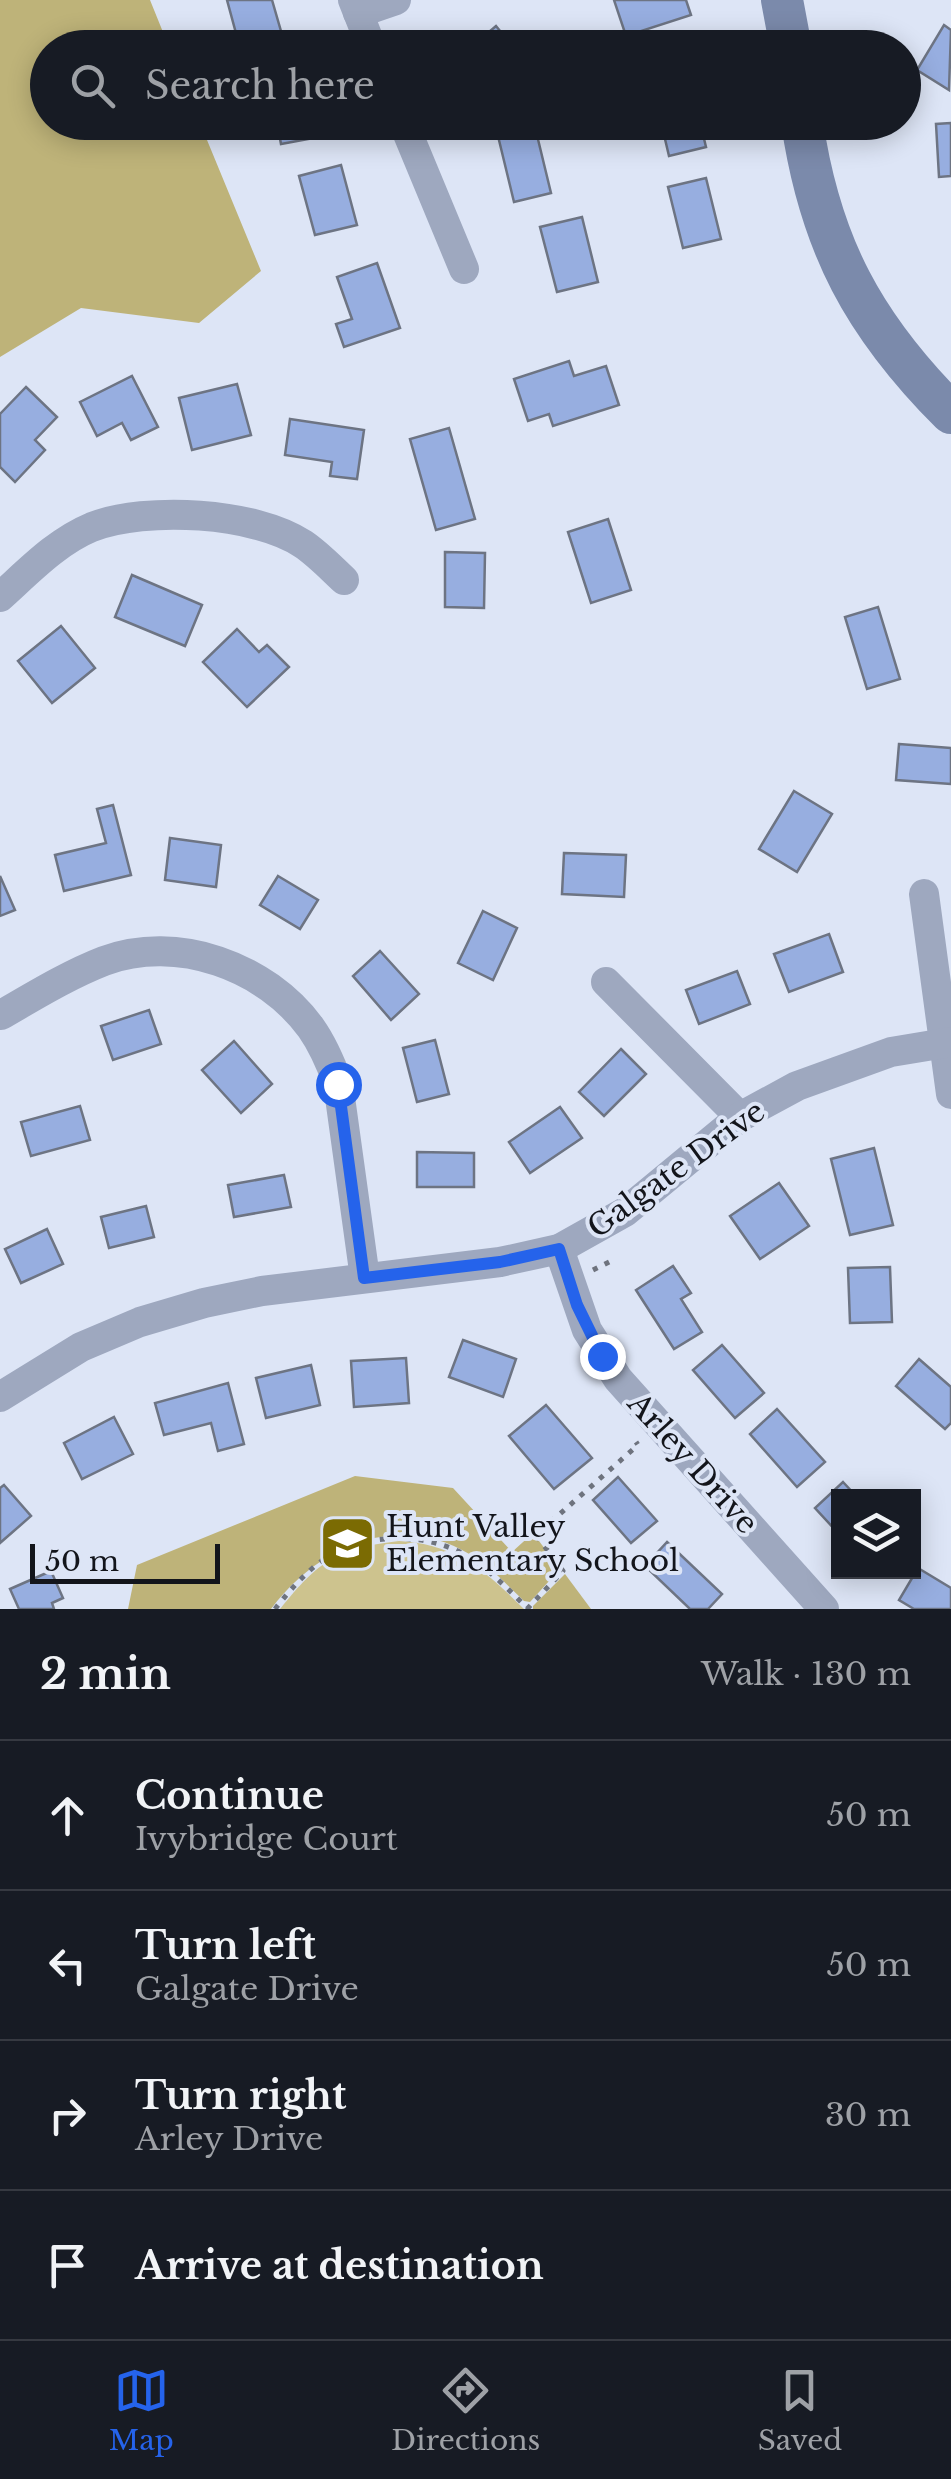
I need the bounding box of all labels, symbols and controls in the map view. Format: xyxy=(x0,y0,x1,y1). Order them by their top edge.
search box xyxy=(30,30,921,140)
icon: search xyxy=(65,58,120,113)
text: Search here xyxy=(145,62,375,109)
route start xyxy=(316,1062,362,1108)
street label: Galgate Drive xyxy=(580,1092,772,1246)
route end xyxy=(580,1334,626,1380)
street label: Arley Drive xyxy=(619,1384,766,1541)
map controls xyxy=(831,1489,921,1579)
button: layers xyxy=(831,1489,921,1579)
place label: Hunt Valley Elementary School xyxy=(386,1508,679,1579)
school or university icon: Hunt Valley Elementary School xyxy=(317,1513,377,1573)
scale bar xyxy=(30,1539,220,1584)
text: 50 m xyxy=(45,1544,119,1579)
text: 2 min xyxy=(40,1648,171,1700)
text: Walk · 130 m xyxy=(701,1654,911,1694)
text: Continue xyxy=(135,1772,324,1819)
icon: ahead xyxy=(40,1788,95,1843)
text: 50 m xyxy=(826,1795,911,1835)
text: Ivybridge Court xyxy=(135,1819,398,1859)
text: Turn left xyxy=(135,1922,316,1969)
icon: left xyxy=(40,1938,95,1993)
text: 50 m xyxy=(826,1945,911,1985)
text: Galgate Drive xyxy=(135,1969,359,2009)
text: Turn right xyxy=(135,2072,346,2119)
icon: right xyxy=(40,2088,95,2143)
text: 30 m xyxy=(825,2095,911,2135)
text: Arley Drive xyxy=(135,2119,323,2159)
icon: arrive xyxy=(40,2238,95,2293)
text: Arrive at destination xyxy=(135,2242,544,2289)
tab: Map xyxy=(109,2363,174,2458)
tab: Directions xyxy=(391,2363,540,2458)
tab: Saved xyxy=(758,2363,842,2458)

